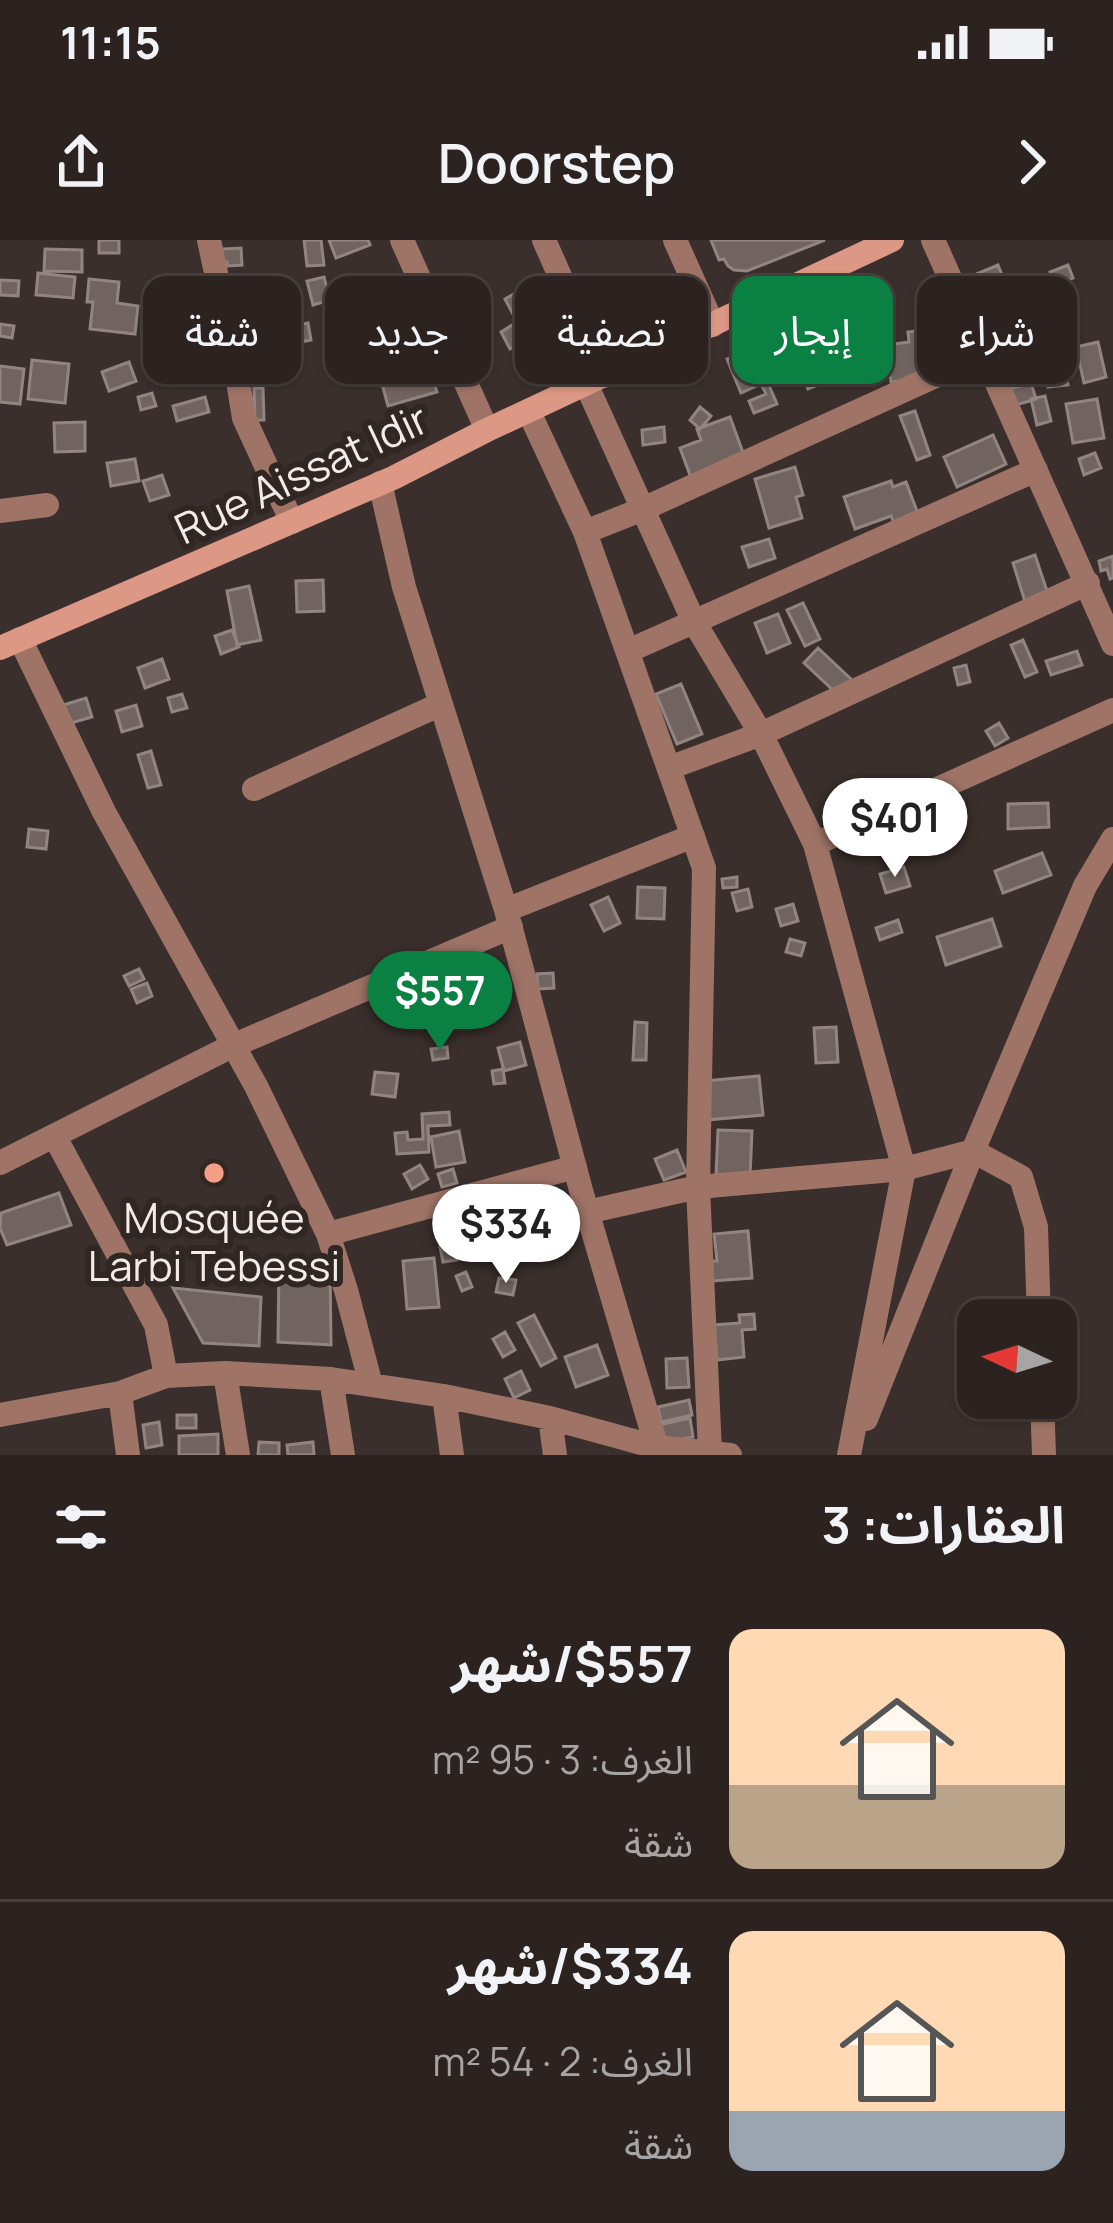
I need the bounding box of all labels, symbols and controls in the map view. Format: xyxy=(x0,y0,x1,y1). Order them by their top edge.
text: 11:15 xyxy=(60,11,161,73)
text: Doorstep xyxy=(438,125,675,199)
icon: share xyxy=(48,129,114,195)
icon: forward xyxy=(999,129,1065,195)
chip: شقة xyxy=(143,276,301,384)
chip: جديد xyxy=(325,276,491,384)
chip: تصفية xyxy=(515,276,708,384)
chip: إيجار xyxy=(732,276,893,384)
chip: شراء xyxy=(917,276,1077,384)
street label: Rue Aissat Idir xyxy=(165,389,437,557)
pin: $401 xyxy=(824,778,966,880)
text: $401 xyxy=(850,790,940,844)
pin: $557 xyxy=(369,951,511,1053)
text: $557 xyxy=(394,963,486,1017)
marker: Mosquée Larbi Tebessi xyxy=(201,1160,227,1186)
pin: $334 xyxy=(435,1184,577,1286)
place label: Mosquée Larbi Tebessi xyxy=(88,1188,340,1294)
text: $334 xyxy=(459,1196,553,1250)
north arrow xyxy=(957,1299,1077,1419)
map controls xyxy=(957,1299,1077,1419)
text: العقارات: 3 xyxy=(822,1489,1065,1558)
icon: filters xyxy=(48,1494,114,1560)
text: $557/شهر xyxy=(451,1628,693,1697)
icon: home xyxy=(825,1677,969,1821)
text: الغرف: 3 · 95 m² xyxy=(432,1732,693,1786)
text: شقة xyxy=(624,1815,693,1869)
text: $334/شهر xyxy=(448,1930,693,1999)
icon: home xyxy=(825,1979,969,2123)
text: الغرف: 2 · 54 m² xyxy=(432,2034,693,2088)
text: شقة xyxy=(624,2117,693,2171)

